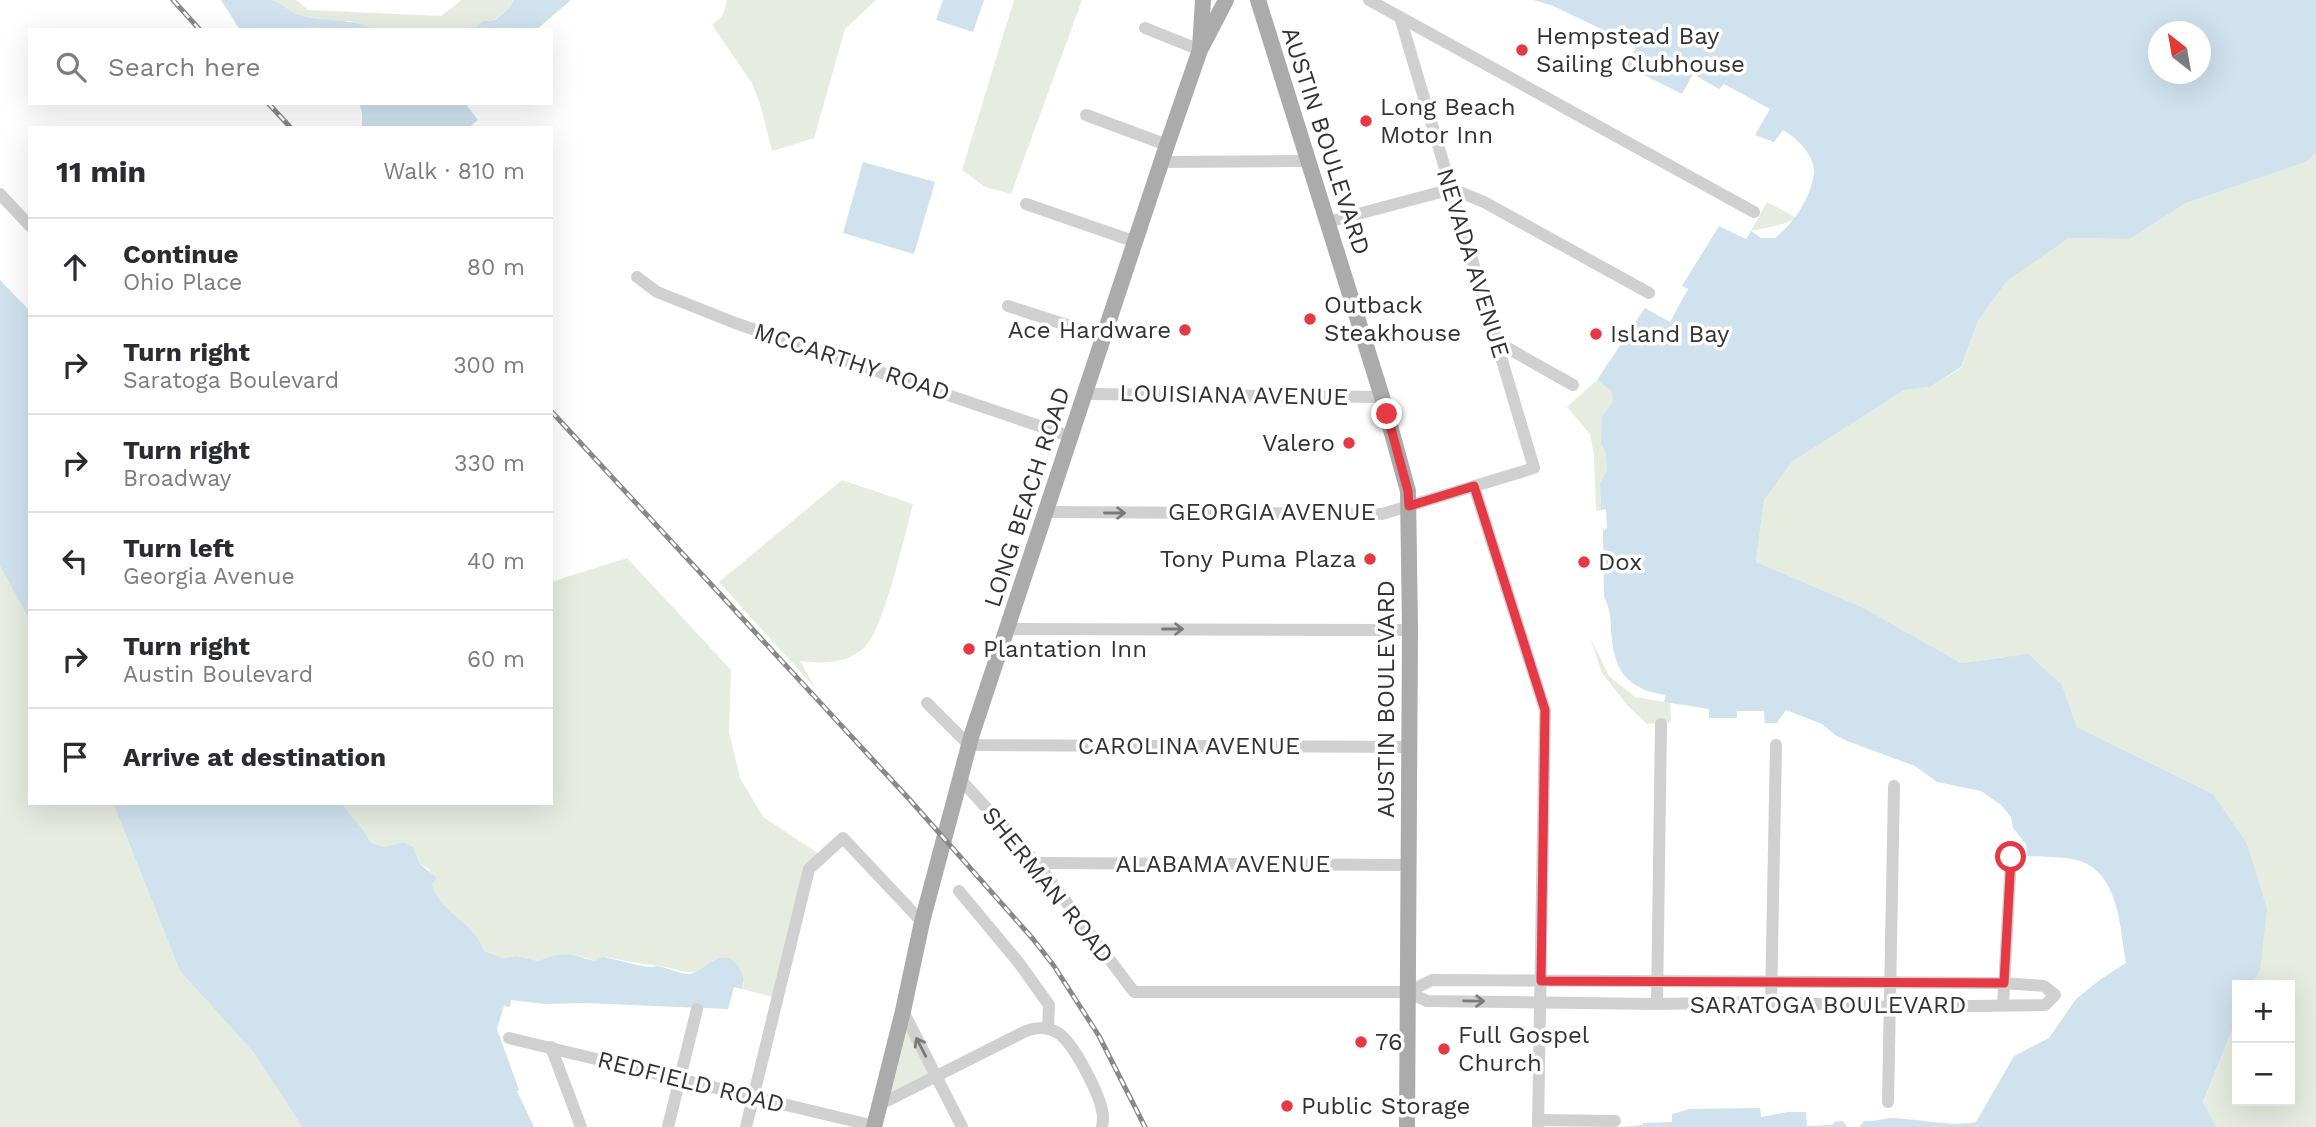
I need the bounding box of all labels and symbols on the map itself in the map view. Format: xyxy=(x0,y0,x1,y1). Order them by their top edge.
north arrow xyxy=(2148,21,2211,84)
place label: Hempstead Bay Sailing Clubhouse xyxy=(1536,22,1745,78)
street label: AUSTIN BOULEVARD xyxy=(1276,24,1376,258)
marker: Hempstead Bay Sailing Clubhouse xyxy=(1514,42,1530,58)
place label: Long Beach Motor Inn xyxy=(1380,93,1516,149)
marker: Long Beach Motor Inn xyxy=(1358,113,1374,129)
street label: NEVADA AVENUE xyxy=(1431,165,1515,361)
place label: Outback Steakhouse xyxy=(1324,291,1461,347)
marker: Outback Steakhouse xyxy=(1302,311,1318,327)
place label: Ace Hardware xyxy=(1008,316,1171,344)
street label: MCCARTHY ROAD xyxy=(751,317,953,407)
place label: Island Bay xyxy=(1610,320,1730,348)
marker: Ace Hardware xyxy=(1177,322,1193,338)
marker: Island Bay xyxy=(1588,326,1604,342)
street label: LOUISIANA AVENUE xyxy=(1119,379,1349,411)
street label: LONG BEACH ROAD xyxy=(978,383,1076,611)
route end xyxy=(1371,398,1402,429)
place label: Valero xyxy=(1262,429,1335,457)
marker: Valero xyxy=(1341,435,1357,451)
street label: GEORGIA AVENUE xyxy=(1168,498,1376,526)
one-way arrow xyxy=(1103,506,1126,520)
place label: Tony Puma Plaza xyxy=(1160,545,1356,573)
place label: Dox xyxy=(1598,548,1642,576)
marker: Tony Puma Plaza xyxy=(1362,551,1378,567)
marker: Dox xyxy=(1576,554,1592,570)
street label: AUSTIN BOULEVARD xyxy=(1372,580,1400,818)
one-way arrow xyxy=(1162,622,1185,636)
place label: Plantation Inn xyxy=(983,635,1147,663)
marker: Plantation Inn xyxy=(961,641,977,657)
street label: CAROLINA AVENUE xyxy=(1078,732,1300,760)
street label: SHERMAN ROAD xyxy=(976,801,1120,969)
route start xyxy=(1995,841,2026,872)
street label: ALABAMA AVENUE xyxy=(1115,850,1331,878)
street label: SARATOGA BOULEVARD xyxy=(1690,991,1966,1019)
one-way arrow xyxy=(1463,995,1486,1008)
place label: Full Gospel Church xyxy=(1458,1021,1590,1077)
place label: 76 xyxy=(1375,1028,1403,1056)
marker: 76 xyxy=(1353,1034,1369,1050)
one-way arrow xyxy=(914,1037,928,1058)
marker: Full Gospel Church xyxy=(1436,1041,1452,1057)
street label: REDFIELD ROAD xyxy=(595,1045,787,1119)
place label: Public Storage xyxy=(1301,1092,1470,1120)
marker: Public Storage xyxy=(1279,1098,1295,1114)

